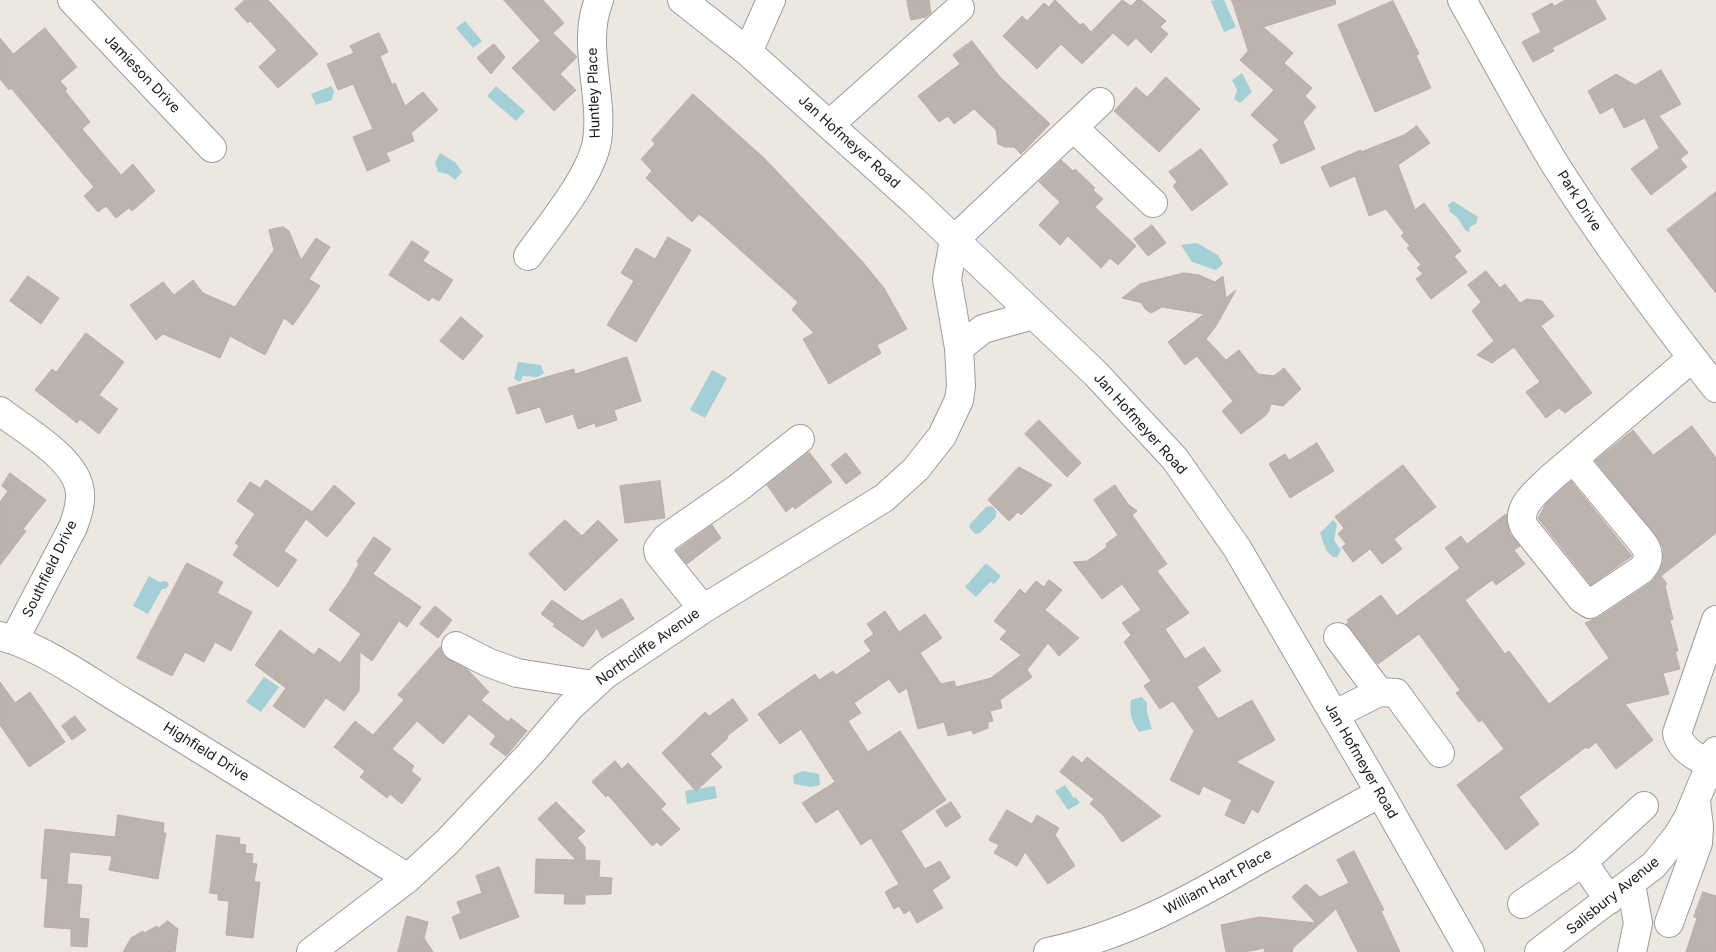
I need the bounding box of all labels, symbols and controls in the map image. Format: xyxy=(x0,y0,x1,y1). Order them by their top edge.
street label: Jamieson Drive xyxy=(100,31,184,117)
street label: Huntley Place xyxy=(584,47,604,139)
street label: Jan Hofmeyer Road xyxy=(795,92,903,192)
street label: Park Drive xyxy=(1553,168,1605,234)
street label: Jan Hofmeyer Road xyxy=(1090,370,1190,478)
street label: Southfield Drive xyxy=(19,518,81,620)
street label: Northcliffe Avenue xyxy=(593,605,703,689)
street label: Jan Hofmeyer Road xyxy=(1321,700,1401,822)
street label: Highfield Drive xyxy=(160,719,252,785)
street label: William Hart Place xyxy=(1161,846,1275,918)
street label: Salisbury Avenue xyxy=(1563,853,1663,939)

